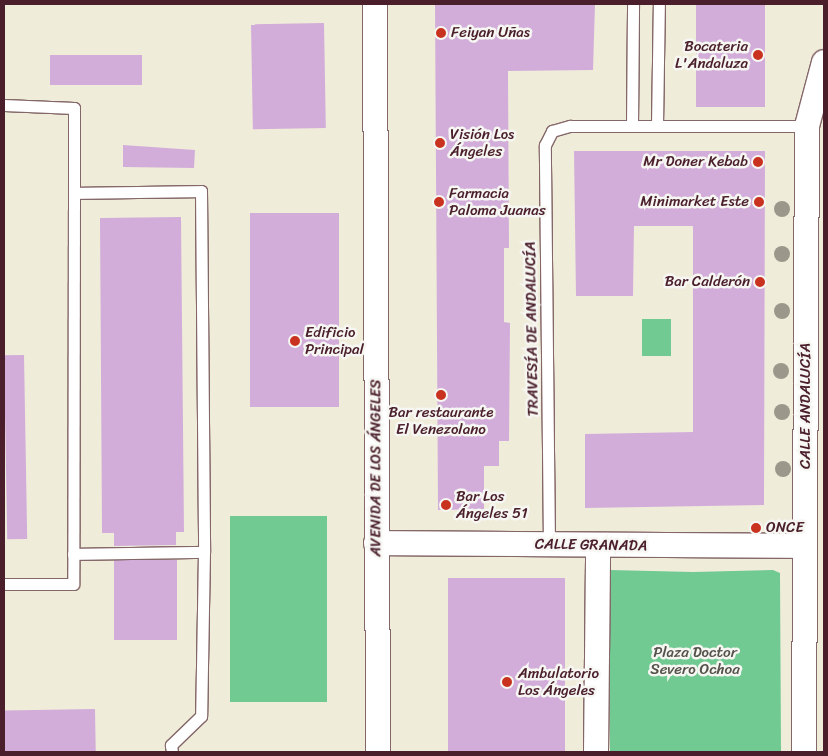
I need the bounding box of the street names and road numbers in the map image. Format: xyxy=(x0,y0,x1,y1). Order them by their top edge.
street label: TRAVESÍA DE ANDALUCÍA xyxy=(521,241,543,417)
street label: CALLE ANDALUCÍA xyxy=(797,343,815,469)
street label: AVENIDA DE LOS ÁNGELES xyxy=(367,379,385,557)
street label: CALLE GRANADA xyxy=(535,535,647,555)

